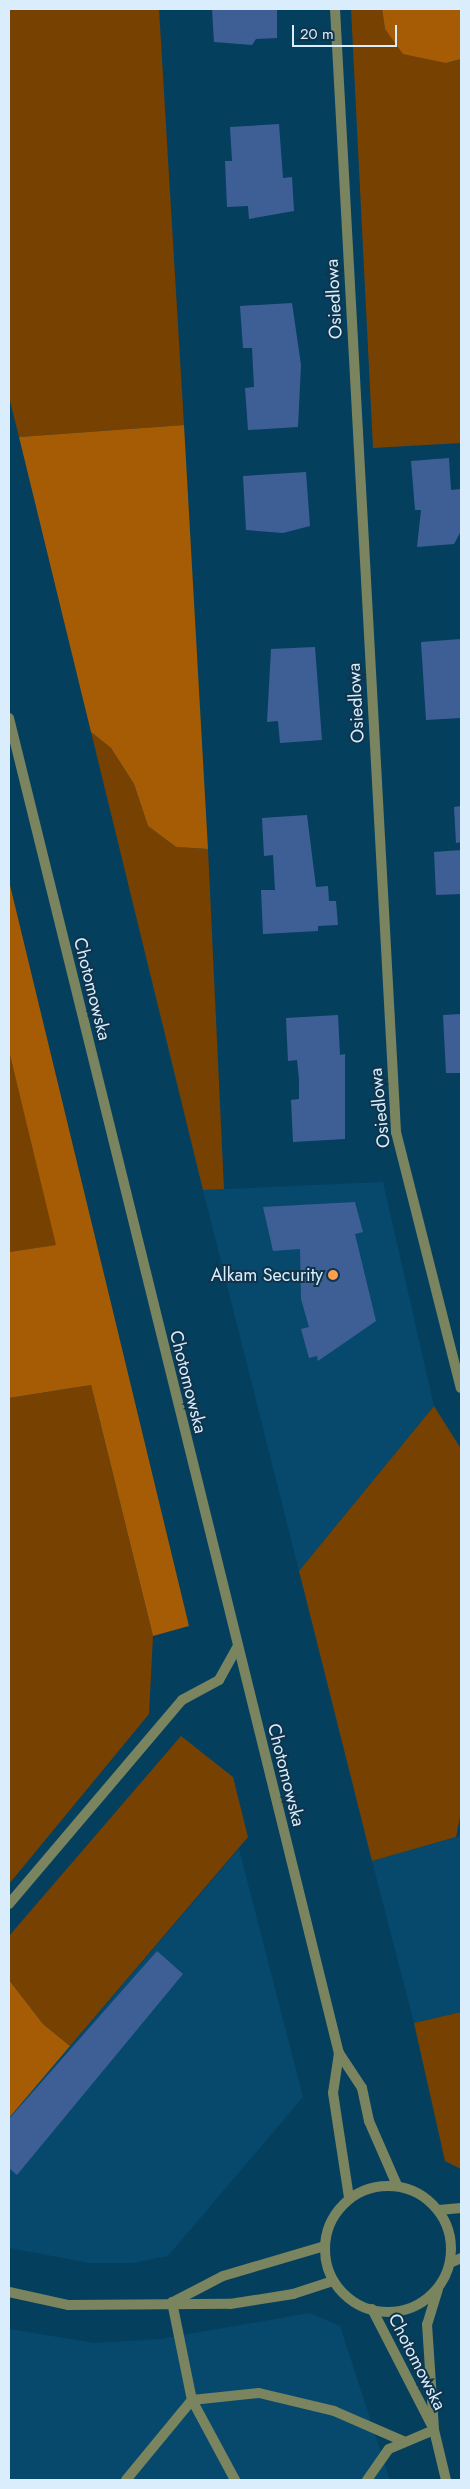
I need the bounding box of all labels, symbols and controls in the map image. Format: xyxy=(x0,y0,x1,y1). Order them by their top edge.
scale bar xyxy=(295,15,400,47)
text: 20 m xyxy=(300,23,334,45)
street label: Osiedlowa xyxy=(321,258,347,340)
street label: Osiedlowa xyxy=(343,662,369,744)
street label: Chotomowska xyxy=(69,935,115,1043)
street label: Osiedlowa xyxy=(365,1067,395,1149)
place label: Alkam Security xyxy=(211,1264,323,1286)
marker: Alkam Security xyxy=(327,1269,339,1281)
street label: Chotomowska xyxy=(165,1328,211,1436)
street label: Chotomowska xyxy=(263,1721,309,1829)
street label: Chotomowska xyxy=(383,2310,451,2414)

